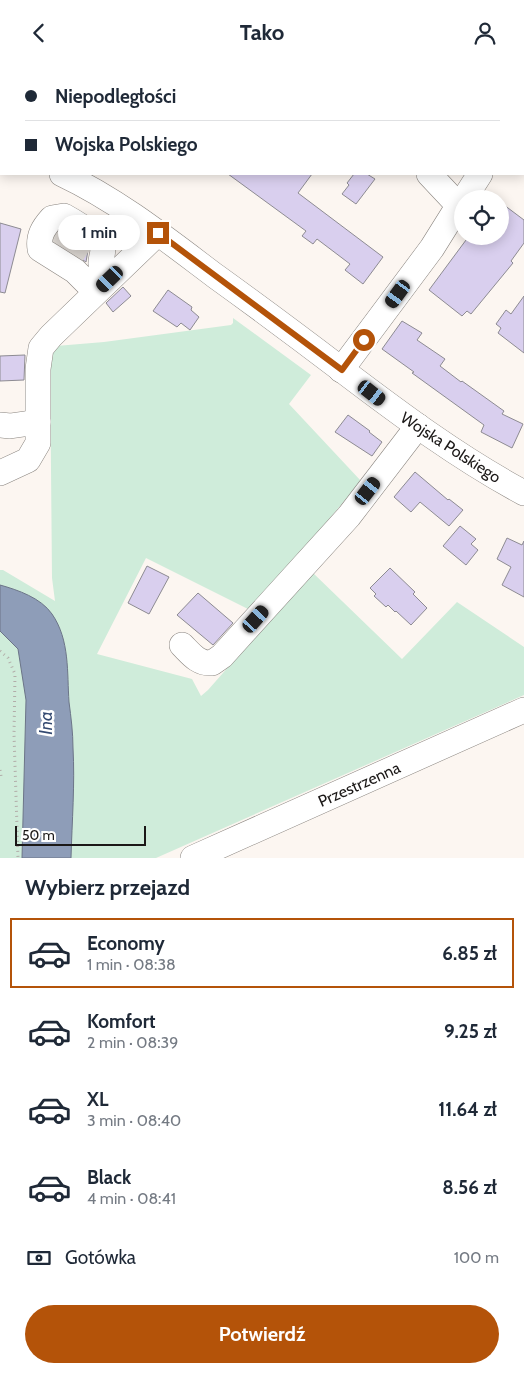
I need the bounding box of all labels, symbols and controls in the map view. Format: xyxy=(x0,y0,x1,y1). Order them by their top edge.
icon: back xyxy=(25,19,53,47)
text: Tako xyxy=(240,19,284,46)
icon: person xyxy=(471,19,499,47)
text: Niepodległości xyxy=(55,85,176,108)
text: Wojska Polskiego xyxy=(55,133,198,156)
map controls xyxy=(454,190,509,245)
button: locate xyxy=(454,190,509,245)
callout: 1 min xyxy=(58,215,140,251)
route end xyxy=(147,222,169,244)
text: 1 min xyxy=(81,223,117,242)
car xyxy=(93,263,126,295)
car xyxy=(383,277,412,311)
route start xyxy=(353,329,375,351)
car xyxy=(355,378,388,408)
street label: Wojska Polskiego xyxy=(397,408,504,487)
car xyxy=(352,475,383,507)
car xyxy=(240,603,271,635)
water label: Ina xyxy=(35,711,57,735)
street label: Przestrzenna xyxy=(315,758,403,811)
scale bar xyxy=(15,823,146,846)
text: 50 m xyxy=(22,826,55,844)
text: Wybierz przejazd xyxy=(25,874,190,901)
icon: car xyxy=(27,931,72,976)
text: Economy xyxy=(87,932,165,955)
text: 6.85 zł xyxy=(442,942,497,965)
text: 1 min · 08:38 xyxy=(87,955,176,974)
icon: car xyxy=(27,1009,72,1054)
text: Komfort xyxy=(87,1010,156,1033)
text: 9.25 zł xyxy=(444,1020,497,1043)
text: 2 min · 08:39 xyxy=(87,1033,178,1052)
icon: car xyxy=(27,1087,72,1132)
text: XL xyxy=(87,1088,108,1111)
text: 11.64 zł xyxy=(438,1098,497,1121)
text: 3 min · 08:40 xyxy=(87,1111,181,1130)
icon: car xyxy=(27,1165,72,1210)
text: Black xyxy=(87,1166,131,1189)
text: 8.56 zł xyxy=(442,1176,497,1199)
text: 4 min · 08:41 xyxy=(87,1189,176,1208)
icon: cash xyxy=(25,1244,53,1272)
text: Gotówka xyxy=(65,1246,136,1269)
text: 100 m xyxy=(454,1248,499,1267)
button: Potwierdź xyxy=(25,1305,499,1363)

